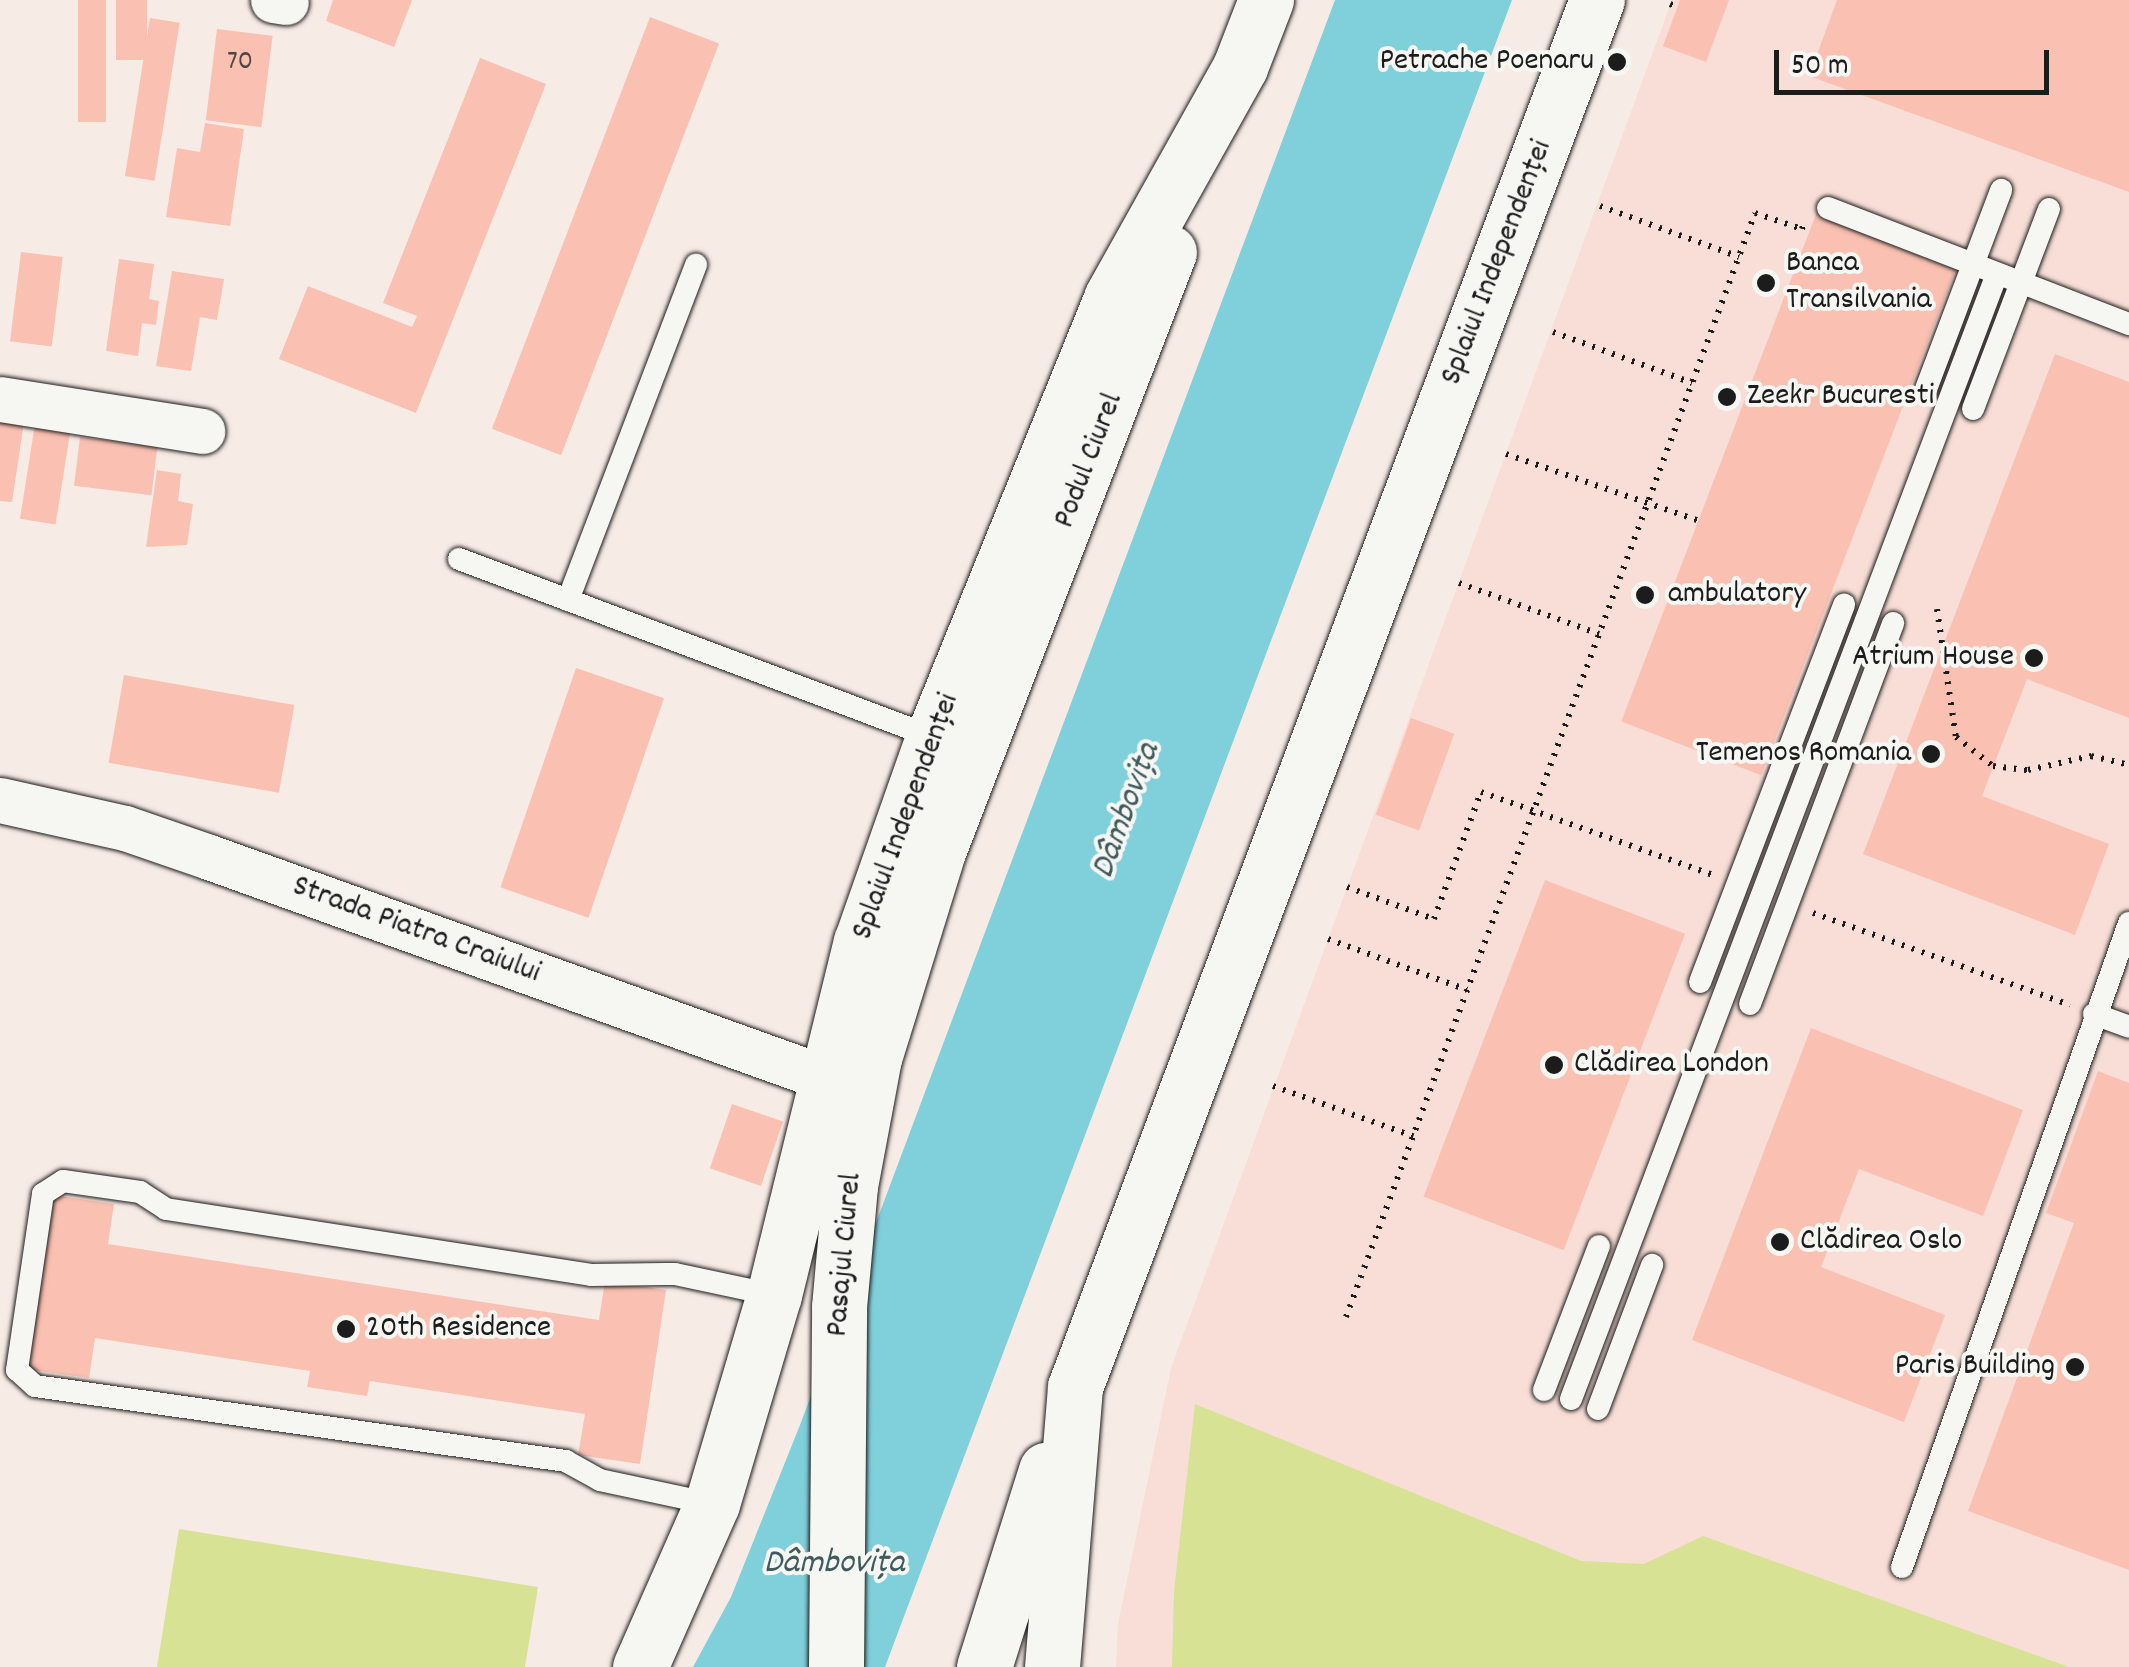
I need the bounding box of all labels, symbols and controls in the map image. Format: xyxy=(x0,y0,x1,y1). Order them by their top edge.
scale bar xyxy=(1779,30,2054,92)
place label: Petrache Poenaru xyxy=(1379,43,1594,81)
house number: 70 xyxy=(227,46,253,80)
text: 50 m xyxy=(1791,46,1849,89)
marker: Petrache Poenaru xyxy=(1604,49,1630,75)
street label: Splaiul Independenței xyxy=(1434,135,1562,391)
place label: Banca Transilvania xyxy=(1786,246,1931,321)
marker: Banca Transilvania xyxy=(1755,272,1777,294)
place label: Zeekr Bucuresti xyxy=(1747,378,1934,416)
marker: Zeekr Bucuresti xyxy=(1716,386,1738,408)
street label: Podul Ciurel xyxy=(1047,388,1133,534)
place label: ambulatory xyxy=(1668,576,1806,614)
marker: ambulatory xyxy=(1632,582,1658,608)
place label: Atrium House xyxy=(1852,639,2014,677)
marker: Atrium House xyxy=(2023,647,2045,669)
street label: Splaiul Independenței xyxy=(845,689,969,945)
place label: Temenos Romania xyxy=(1696,735,1911,773)
water label: Dâmbovița xyxy=(1083,738,1171,884)
marker: Temenos Romania xyxy=(1920,743,1942,765)
street label: Strada Piatra Craiului xyxy=(287,868,545,994)
place label: Clădirea London xyxy=(1574,1046,1769,1084)
marker: Clădirea London xyxy=(1543,1054,1565,1076)
street label: Pasajul Ciurel xyxy=(820,1172,872,1338)
place label: Clădirea Oslo xyxy=(1800,1223,1962,1261)
marker: Clădirea Oslo xyxy=(1769,1231,1791,1253)
place label: 20th Residence xyxy=(366,1310,551,1348)
marker: 20th Residence xyxy=(335,1318,357,1340)
place label: Paris Building xyxy=(1895,1348,2055,1386)
marker: Paris Building xyxy=(2064,1356,2086,1378)
water label: Dâmbovița xyxy=(764,1543,904,1585)

